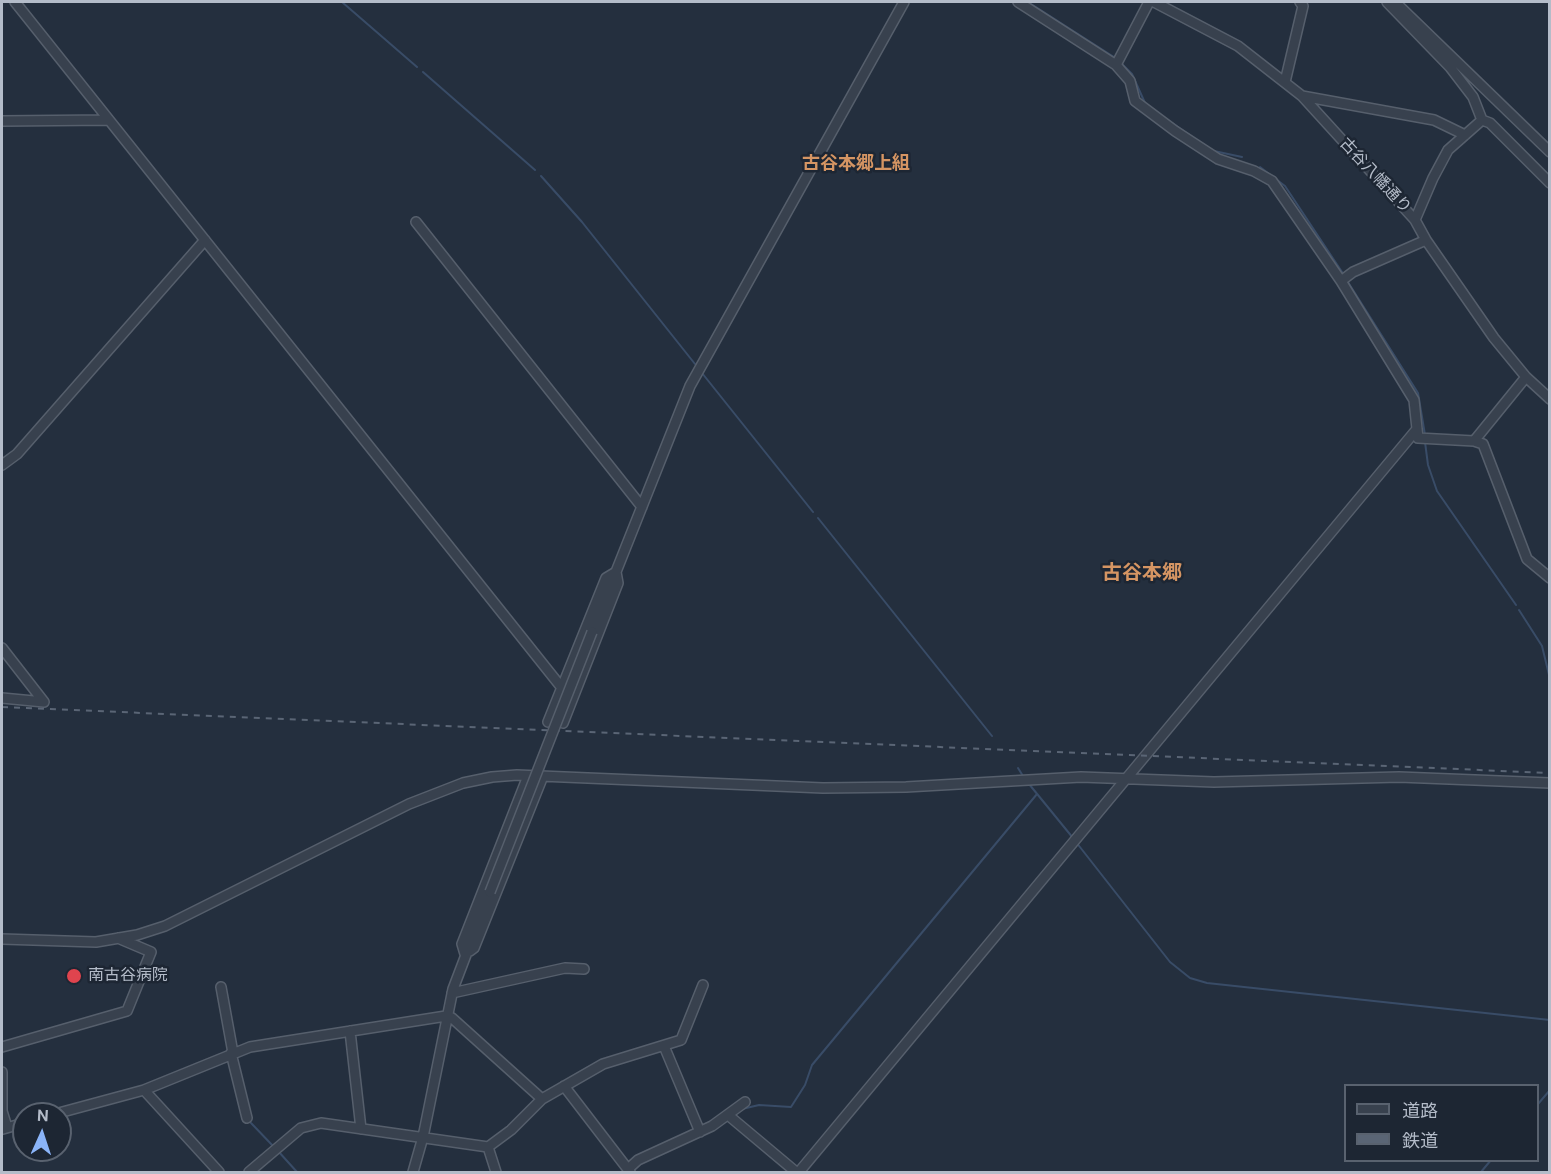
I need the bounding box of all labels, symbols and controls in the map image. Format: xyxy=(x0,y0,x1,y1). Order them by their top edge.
street label: 古谷八幡通り xyxy=(1335,134,1415,218)
district label: 古谷本郷上組 xyxy=(802,153,910,175)
district label: 古谷本郷 xyxy=(1102,562,1182,586)
place label: 南古谷病院 xyxy=(88,966,168,986)
marker: 南古谷病院 xyxy=(65,967,83,985)
legend xyxy=(1344,1084,1539,1162)
text: 道路 xyxy=(1402,1099,1438,1123)
north arrow xyxy=(12,1102,72,1162)
text: N xyxy=(36,1105,49,1126)
text: 鉄道 xyxy=(1402,1129,1438,1153)

